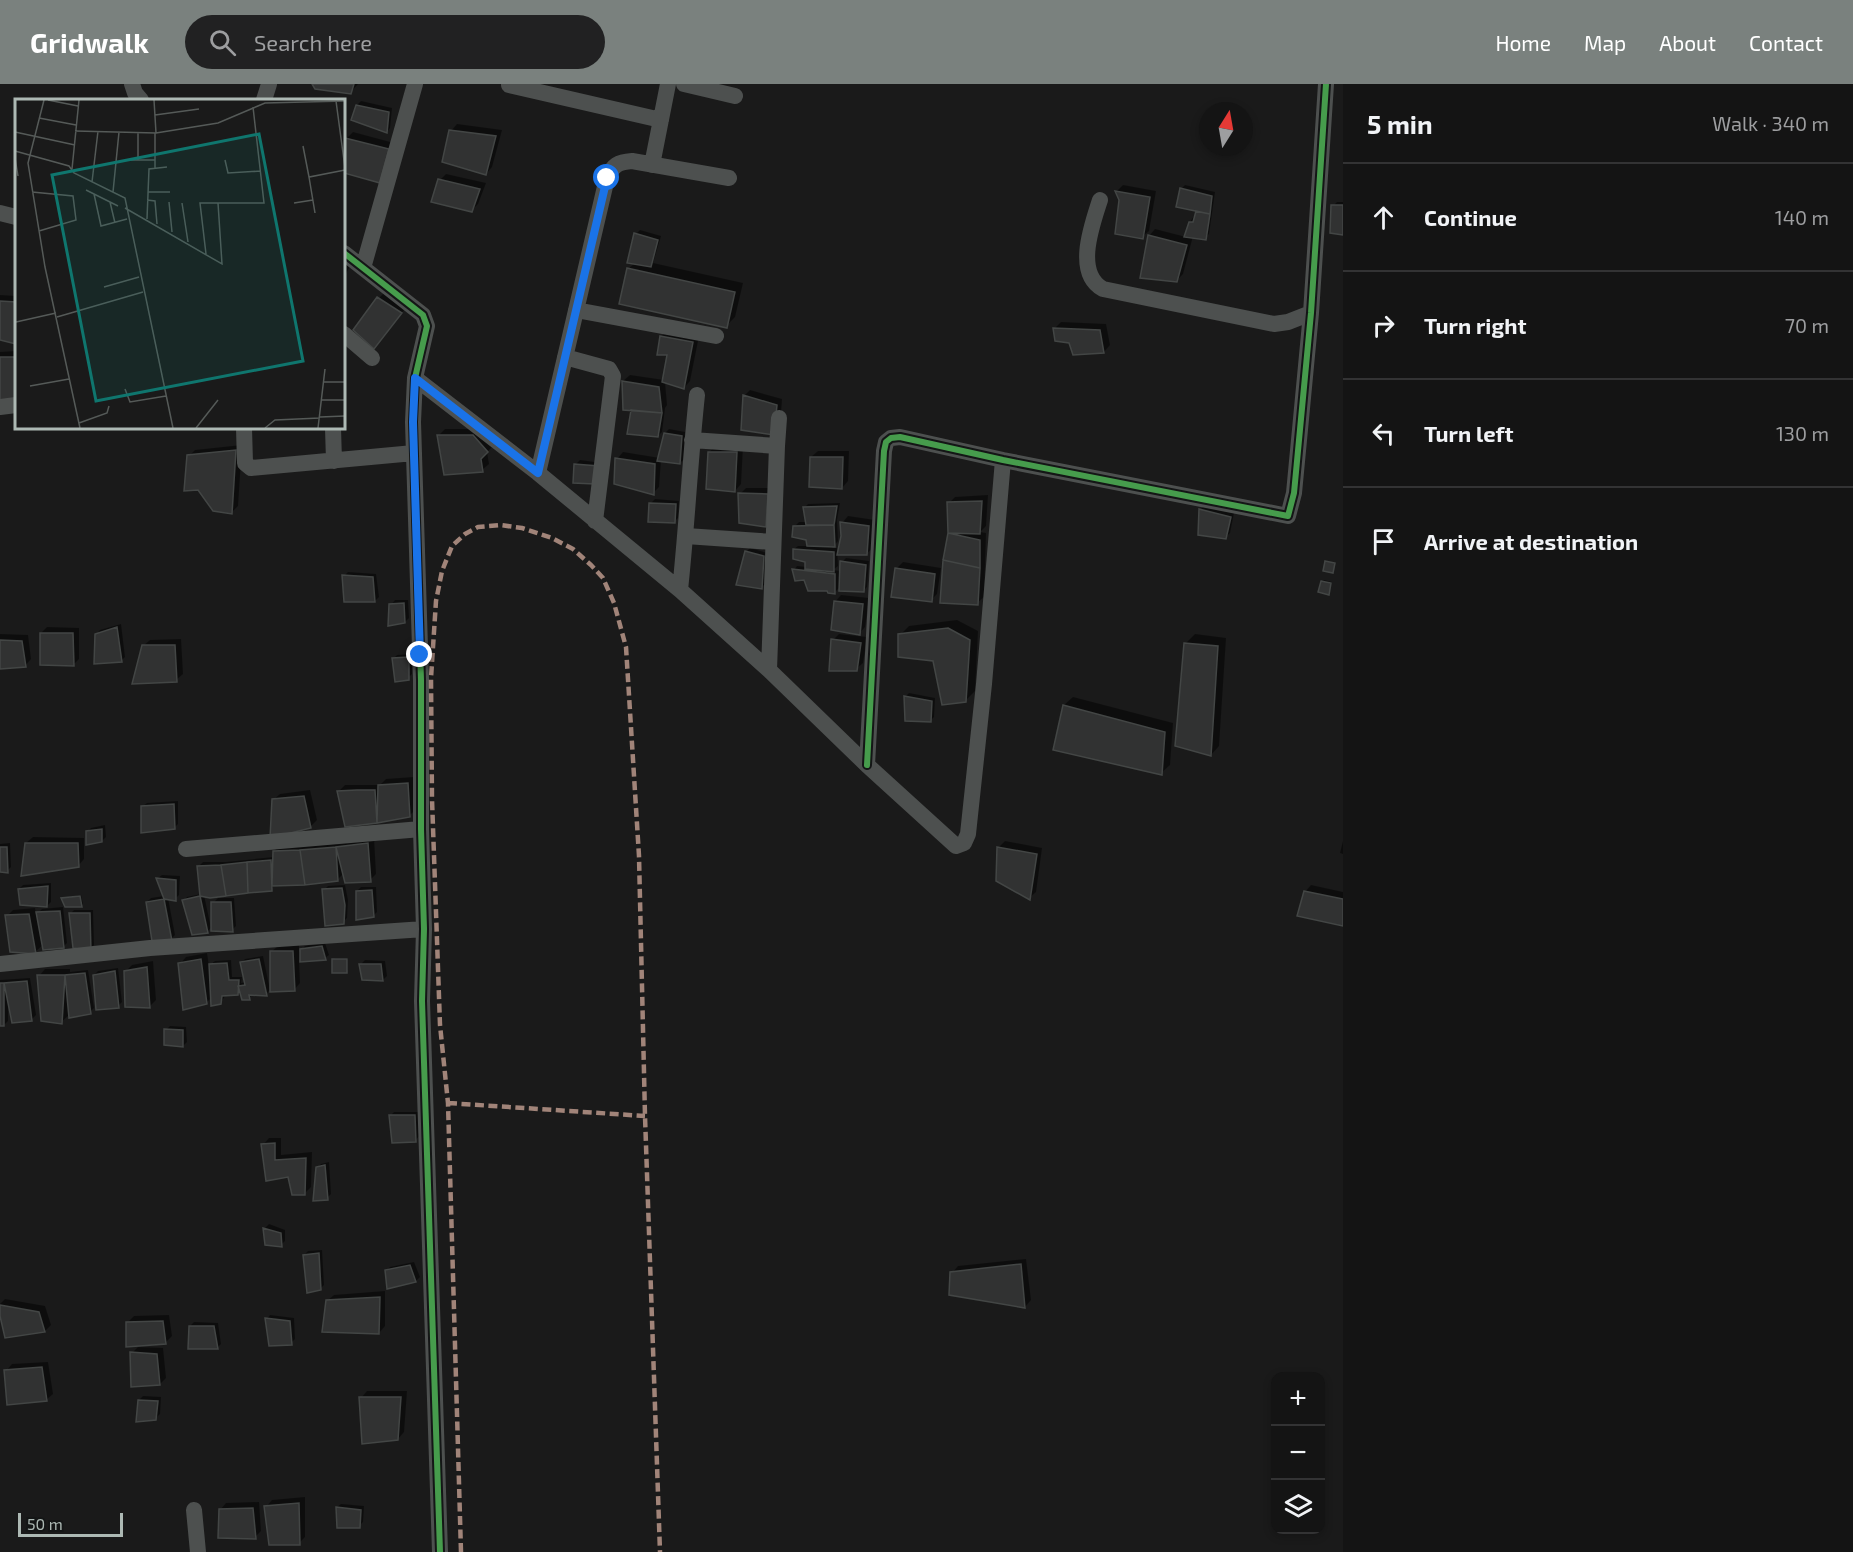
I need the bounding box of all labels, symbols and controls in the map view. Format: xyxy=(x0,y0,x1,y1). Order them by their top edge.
search box xyxy=(185,15,605,69)
text: Gridwalk xyxy=(30,25,149,59)
icon: search xyxy=(206,26,239,59)
text: Search here xyxy=(254,29,372,55)
text: Home xyxy=(1495,30,1551,55)
text: Map xyxy=(1584,30,1626,55)
text: About xyxy=(1659,30,1716,55)
text: Contact xyxy=(1749,30,1823,55)
inset map xyxy=(15,99,345,429)
north arrow xyxy=(1199,102,1253,156)
text: 5 min xyxy=(1367,108,1433,139)
text: Walk · 340 m xyxy=(1712,111,1829,135)
route start xyxy=(593,164,619,190)
icon: ahead xyxy=(1367,201,1400,234)
text: Continue xyxy=(1424,204,1517,230)
text: 140 m xyxy=(1775,205,1829,229)
icon: right xyxy=(1367,309,1400,342)
text: Turn right xyxy=(1424,312,1526,338)
text: 70 m xyxy=(1785,313,1829,337)
icon: left xyxy=(1367,417,1400,450)
text: Turn left xyxy=(1424,420,1513,446)
text: 130 m xyxy=(1776,421,1829,445)
icon: arrive xyxy=(1367,525,1400,558)
text: Arrive at destination xyxy=(1424,528,1638,554)
route end xyxy=(406,641,432,667)
map controls xyxy=(1271,1372,1325,1534)
button: + xyxy=(1271,1372,1325,1426)
button: − xyxy=(1271,1426,1325,1480)
button: layers xyxy=(1271,1480,1325,1534)
scale bar xyxy=(18,1510,123,1538)
text: 50 m xyxy=(27,1514,63,1533)

